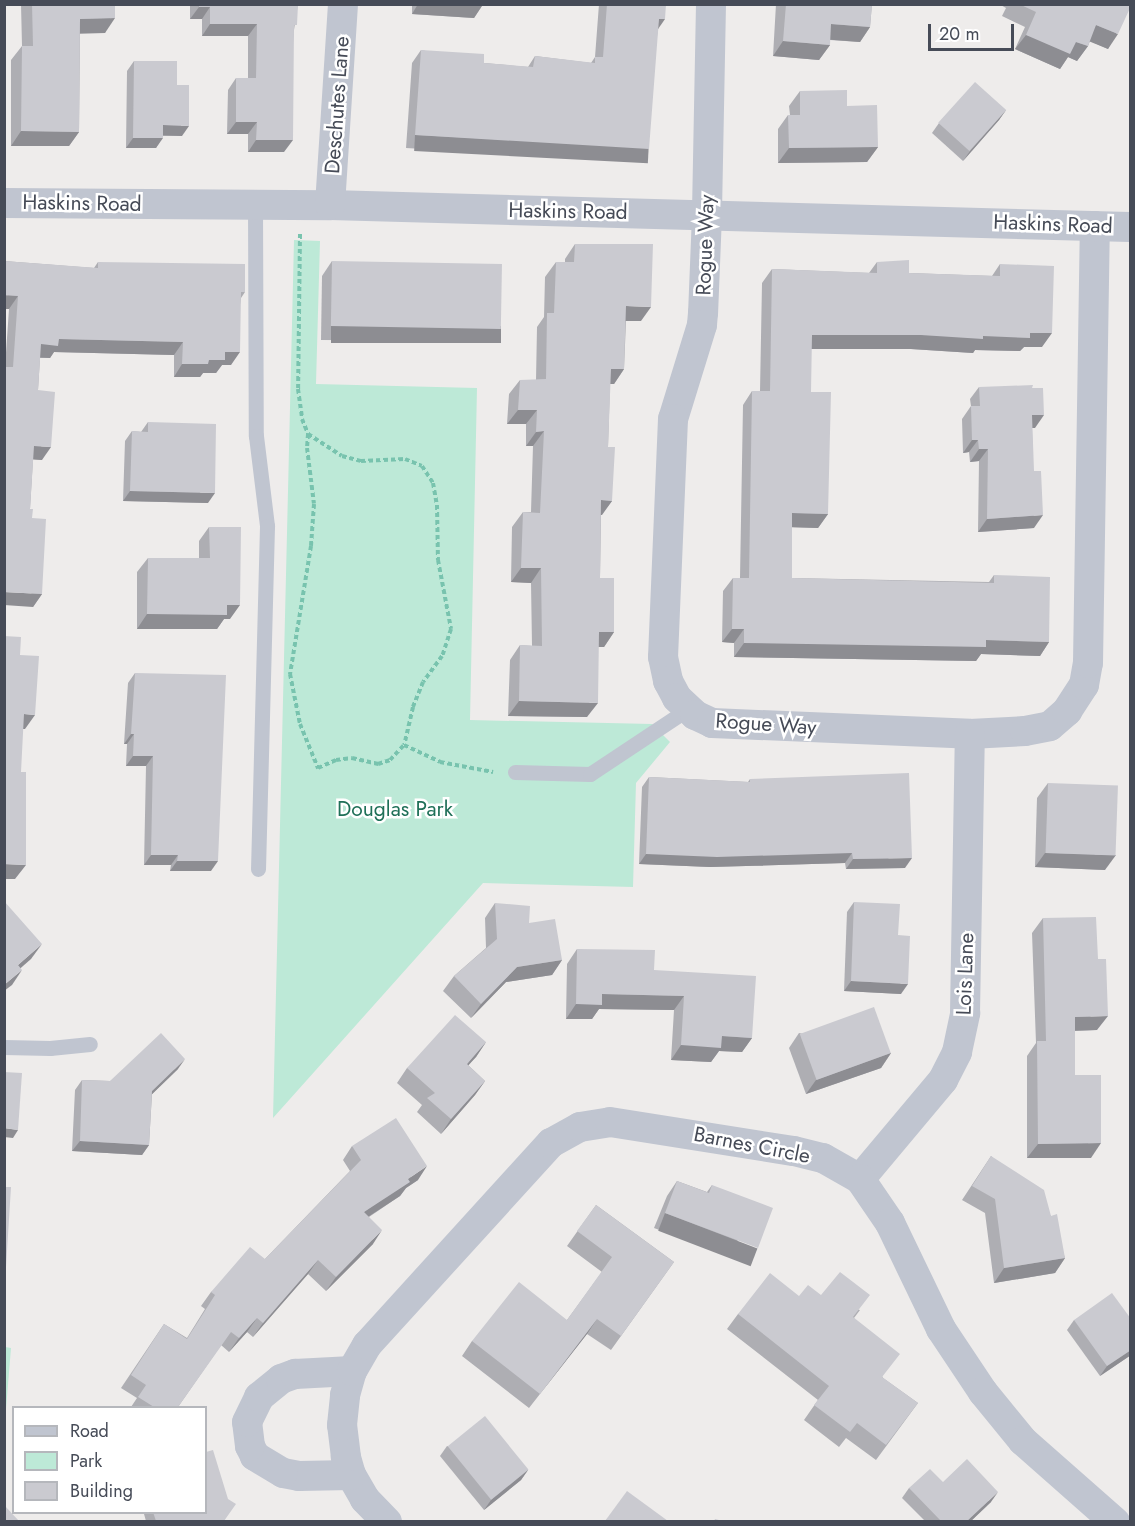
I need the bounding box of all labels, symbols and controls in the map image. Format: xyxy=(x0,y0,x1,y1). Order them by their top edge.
scale bar xyxy=(931,12,1016,50)
text: 20 m xyxy=(939,21,979,47)
street label: Deschutes Lane xyxy=(320,35,354,175)
street label: Haskins Road xyxy=(22,189,142,217)
street label: Rogue Way xyxy=(691,194,719,296)
street label: Haskins Road xyxy=(508,197,628,225)
street label: Haskins Road xyxy=(993,209,1113,239)
street label: Rogue Way xyxy=(715,708,817,740)
park label: Douglas Park xyxy=(337,796,453,822)
street label: Lois Lane xyxy=(951,932,979,1016)
street label: Barnes Circle xyxy=(692,1121,812,1169)
legend xyxy=(12,1406,207,1514)
text: Road xyxy=(70,1418,109,1444)
text: Park xyxy=(70,1448,102,1474)
text: Building xyxy=(70,1478,133,1504)

